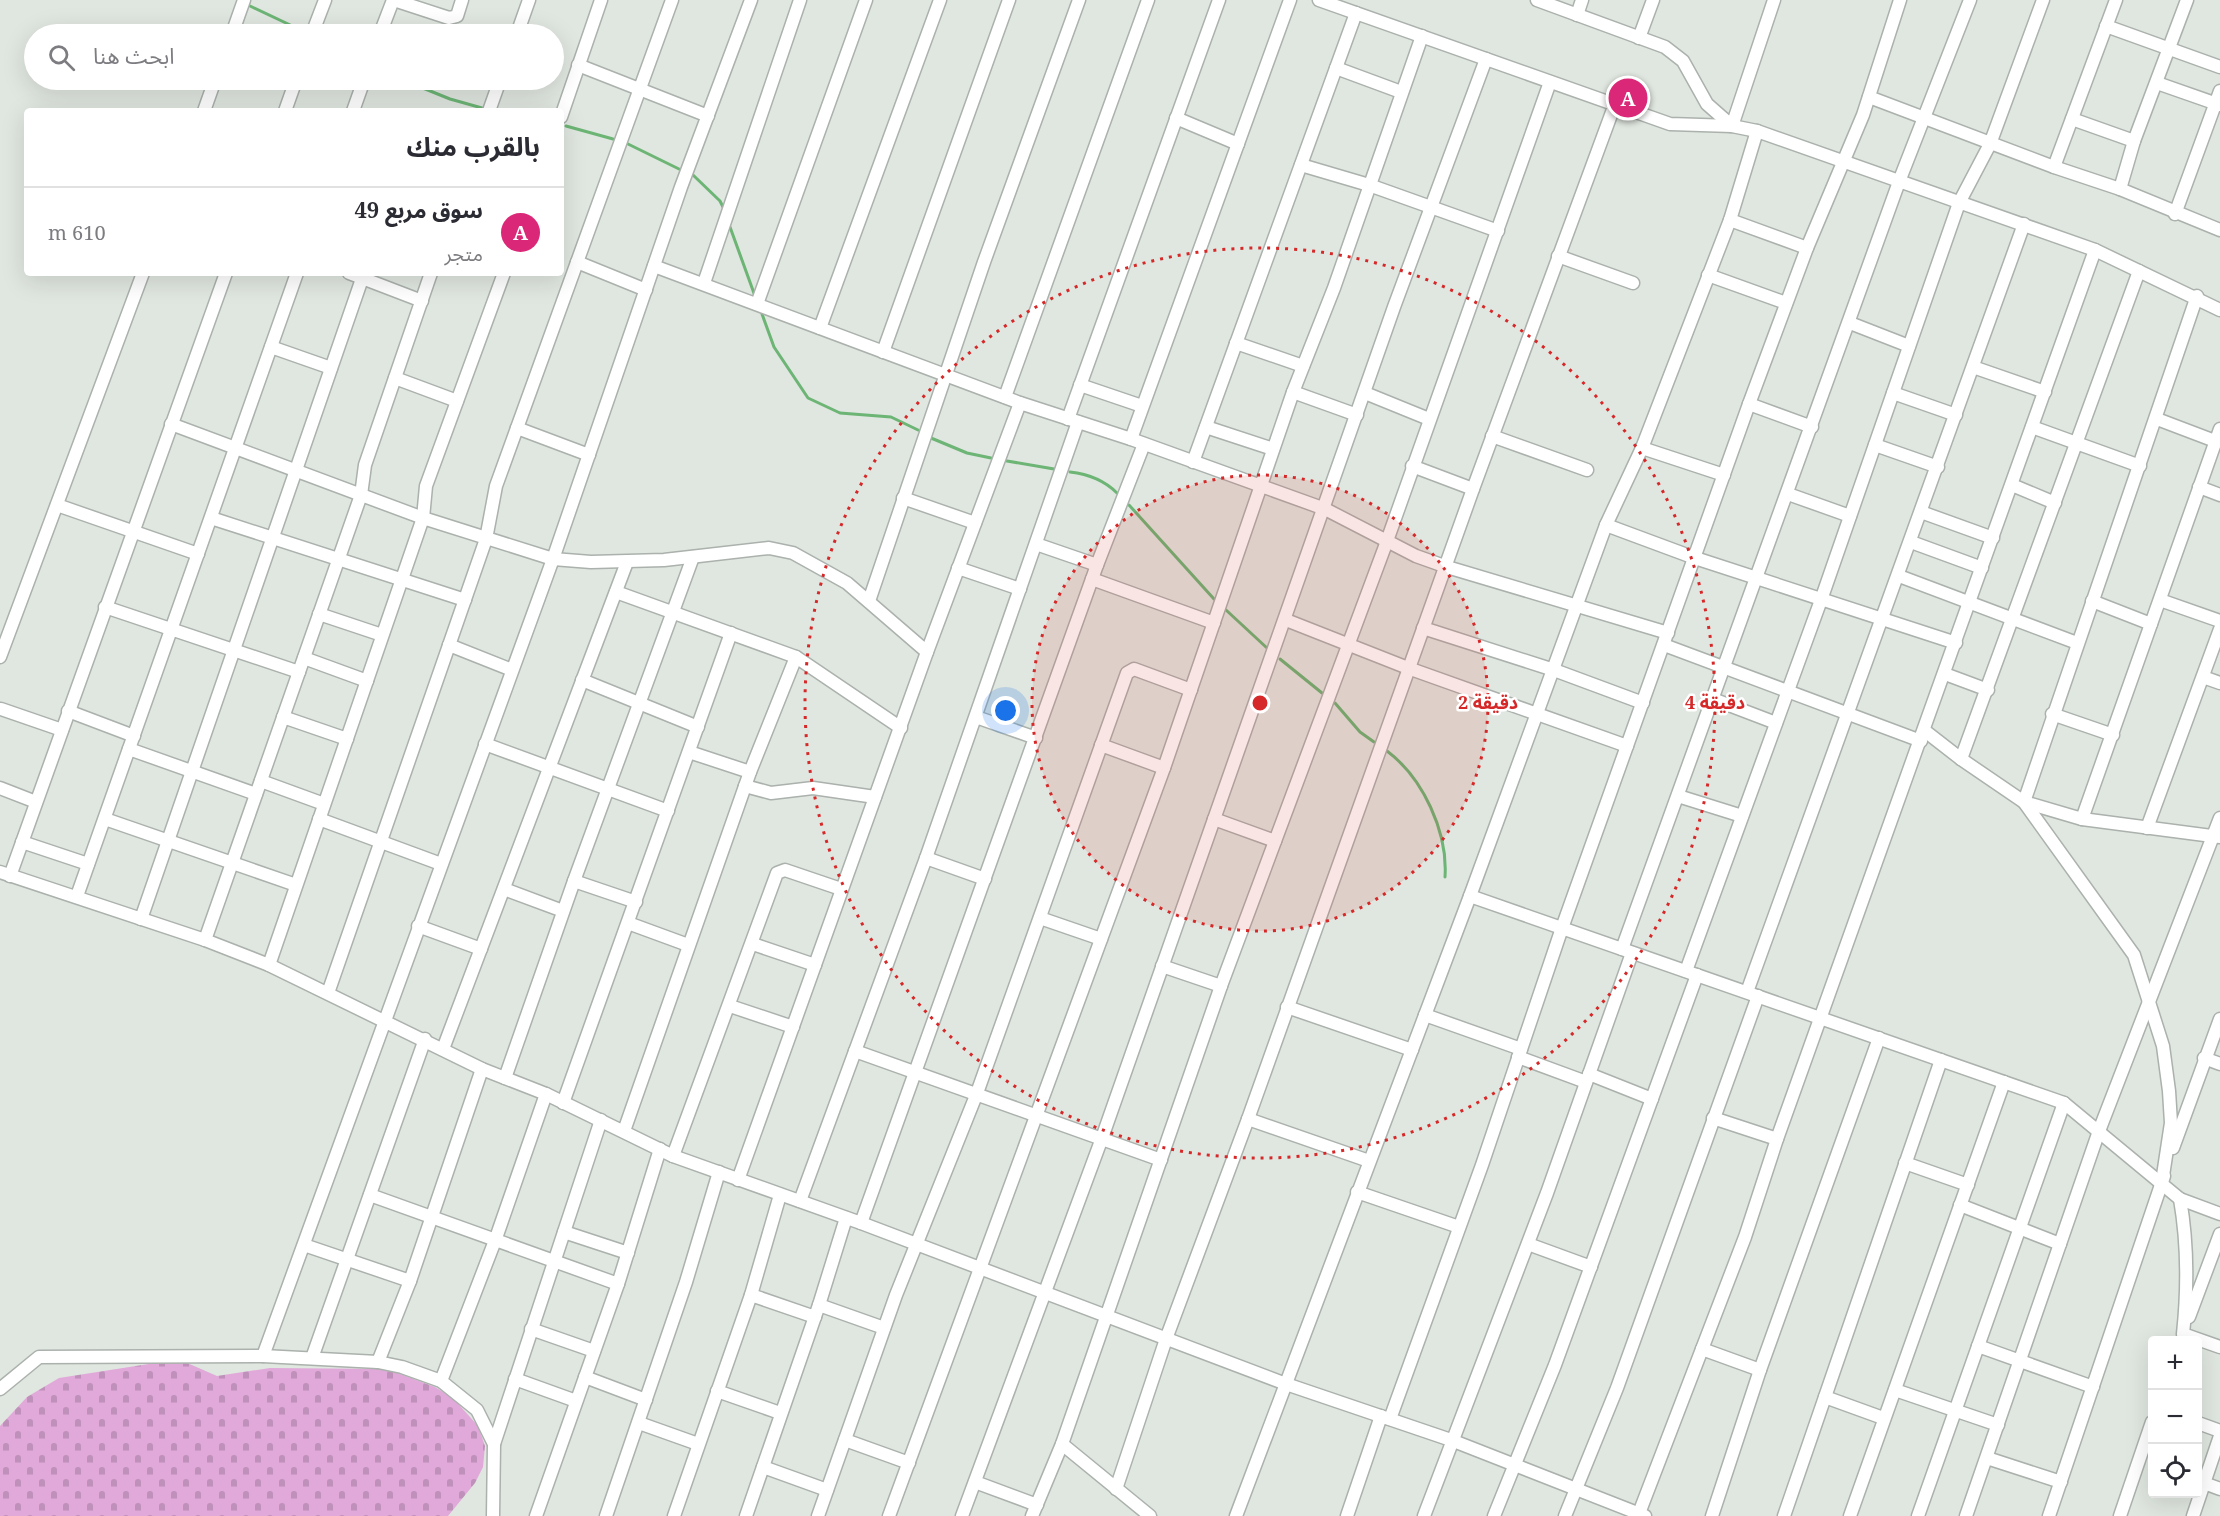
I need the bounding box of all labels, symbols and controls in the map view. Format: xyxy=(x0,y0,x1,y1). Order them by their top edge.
search box xyxy=(24,24,564,90)
text: ابحث هنا xyxy=(93,40,175,70)
icon: search xyxy=(45,41,78,74)
pin: A xyxy=(1608,76,1648,120)
text: بالقرب منك xyxy=(406,128,540,164)
text: سوق مربع 49 xyxy=(354,194,483,224)
text: 610 m xyxy=(48,219,106,246)
text: A xyxy=(513,219,528,246)
text: متجر xyxy=(444,240,483,267)
text: 2 دقيقة xyxy=(1458,690,1518,714)
text: 4 دقيقة xyxy=(1685,690,1745,714)
centre of rings xyxy=(1250,693,1270,713)
your location xyxy=(991,696,1020,725)
map controls xyxy=(2148,1336,2202,1498)
button: + xyxy=(2148,1336,2202,1390)
button: − xyxy=(2148,1390,2202,1444)
button: locate xyxy=(2148,1444,2202,1498)

